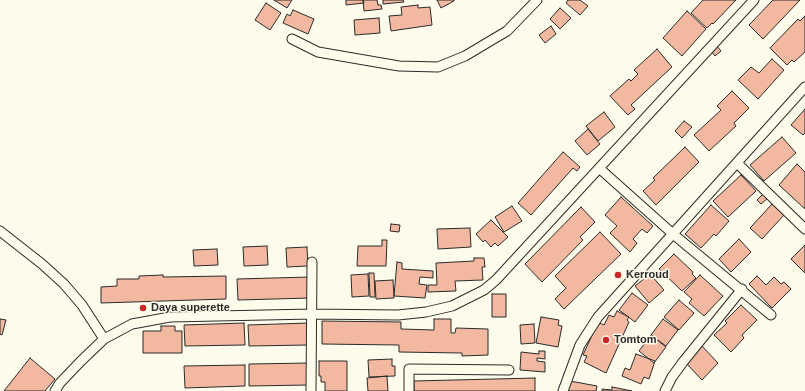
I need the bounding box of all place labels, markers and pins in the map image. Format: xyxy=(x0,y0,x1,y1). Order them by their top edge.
place label: Kerroud xyxy=(626,268,669,282)
marker: Kerroud xyxy=(613,270,623,280)
place label: Daya superette xyxy=(151,301,230,315)
marker: Daya superette xyxy=(138,303,148,313)
place label: Tomtom xyxy=(614,333,657,347)
marker: Tomtom xyxy=(601,335,611,345)

